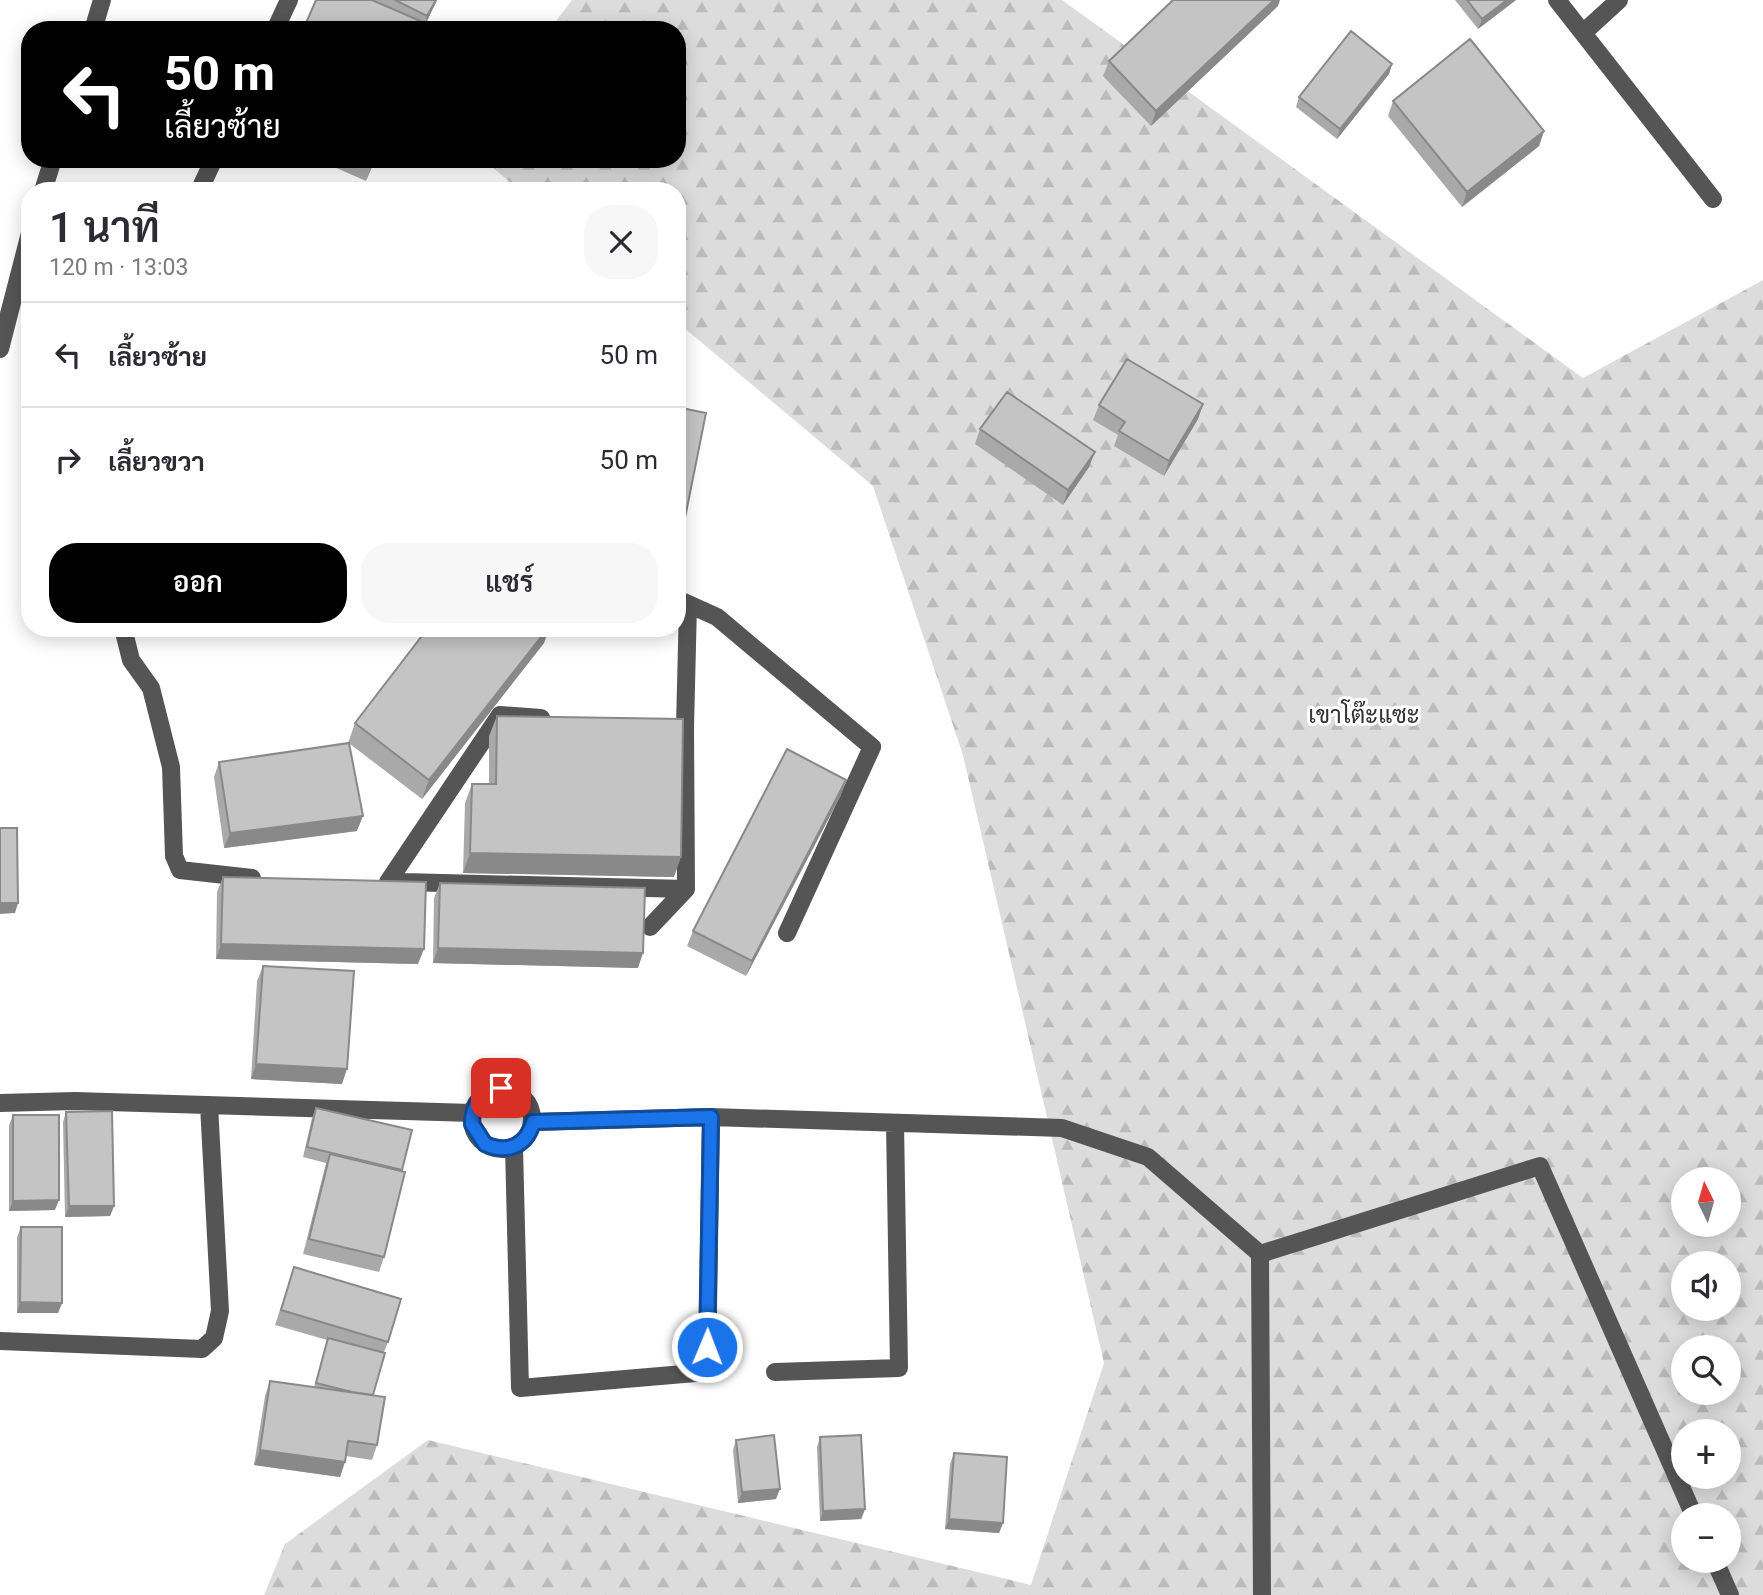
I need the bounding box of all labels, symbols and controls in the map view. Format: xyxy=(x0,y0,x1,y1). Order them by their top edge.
text: 50 m xyxy=(164,45,275,102)
icon: left xyxy=(49,49,140,140)
text: เลี้ยวซ้าย xyxy=(164,108,281,146)
text: 1 นาที xyxy=(49,203,160,252)
button: close xyxy=(584,205,658,279)
text: 120 m · 13:03 xyxy=(49,254,188,281)
icon: left xyxy=(49,336,87,374)
text: 50 m xyxy=(600,340,658,370)
text: เลี้ยวซ้าย xyxy=(108,342,207,372)
icon: right xyxy=(49,441,87,479)
text: 50 m xyxy=(600,445,658,475)
text: เลี้ยวขวา xyxy=(108,447,205,477)
button: ออก xyxy=(49,543,347,623)
button: แชร์ xyxy=(361,543,658,623)
park label: เขาโต๊ะแซะ xyxy=(1308,699,1420,729)
pin xyxy=(471,1058,531,1118)
icon: arrive xyxy=(482,1069,520,1107)
north arrow xyxy=(1671,1167,1741,1237)
map controls xyxy=(1671,1167,1741,1573)
button: sound xyxy=(1671,1251,1741,1321)
position arrow xyxy=(670,1310,744,1384)
button: search xyxy=(1671,1335,1741,1405)
button: + xyxy=(1671,1419,1741,1489)
button: − xyxy=(1671,1503,1741,1573)

